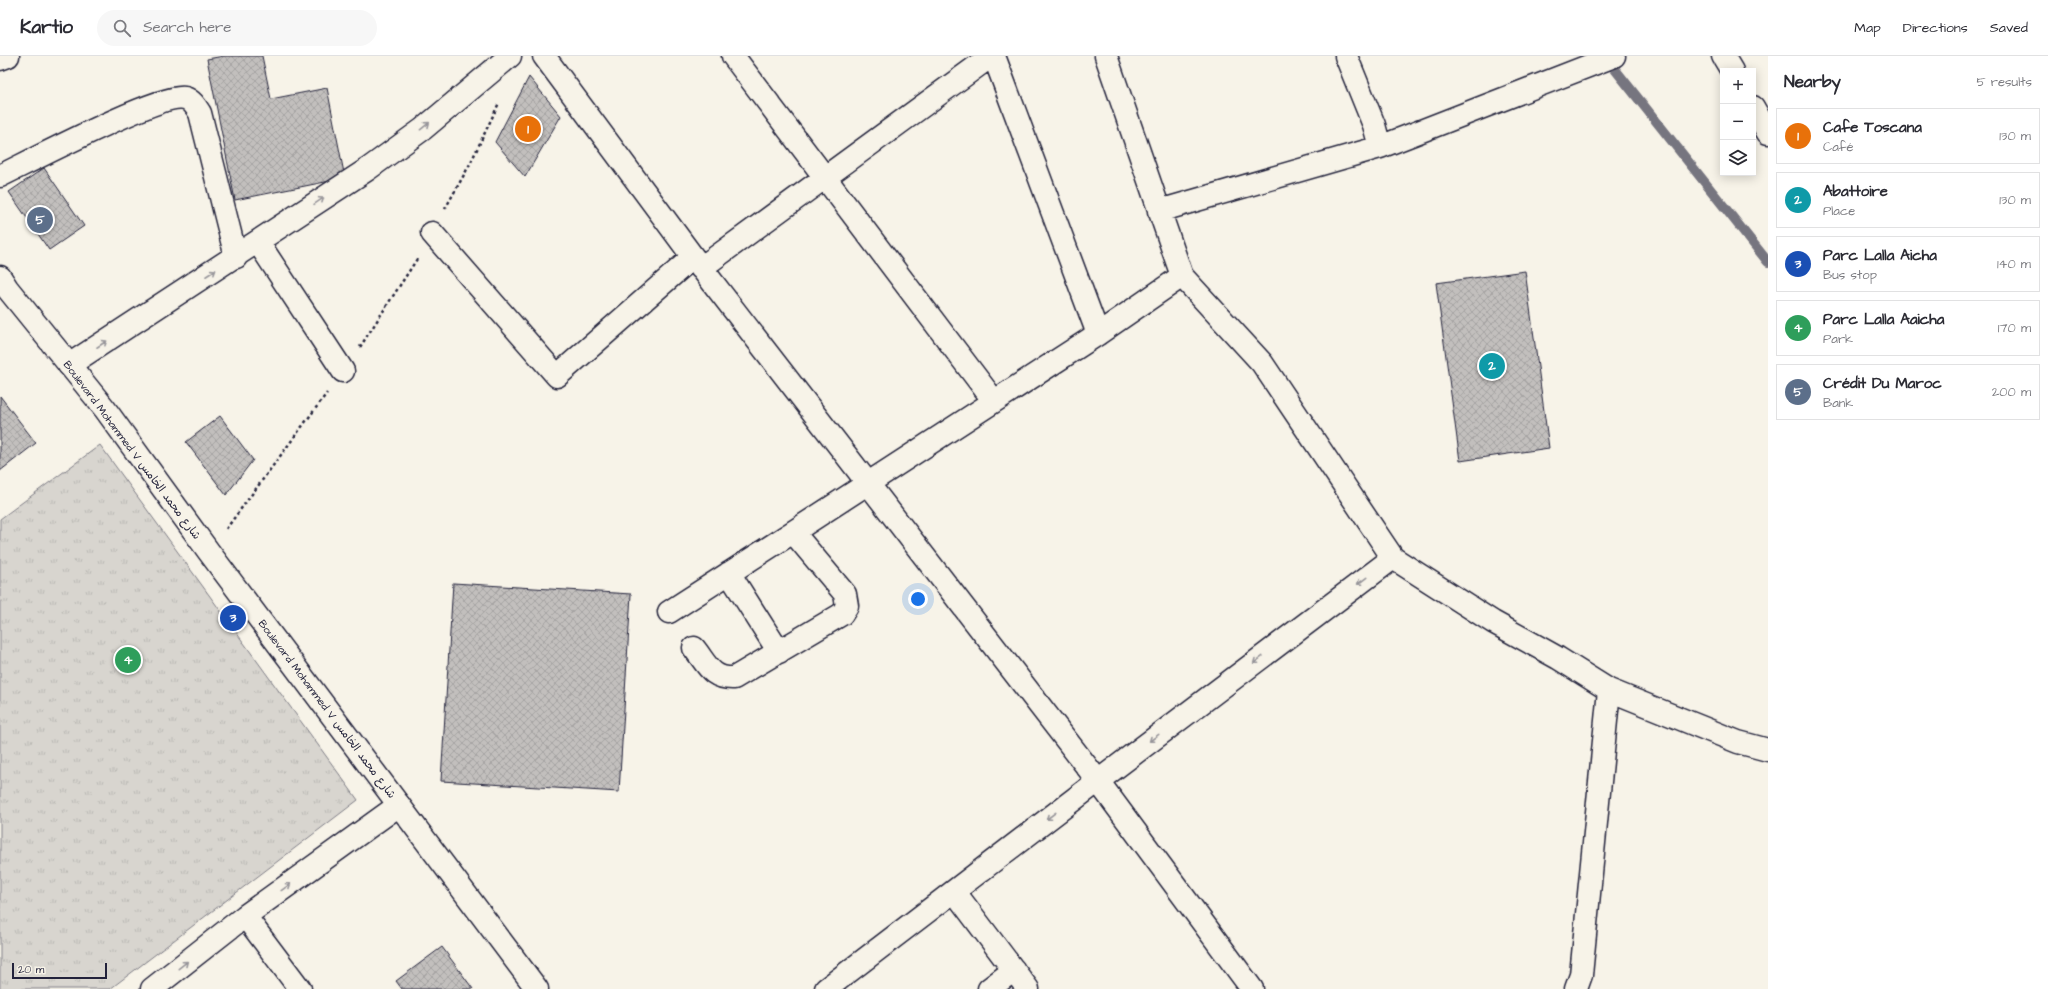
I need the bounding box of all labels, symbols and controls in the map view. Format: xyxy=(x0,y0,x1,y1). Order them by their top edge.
search box xyxy=(97,10,377,46)
text: Kartio xyxy=(20,14,73,41)
icon: search xyxy=(111,17,133,39)
text: Search here xyxy=(143,17,231,38)
text: Map xyxy=(1854,18,1881,38)
text: Directions xyxy=(1903,18,1968,38)
text: Saved xyxy=(1990,18,2028,38)
map controls xyxy=(1720,68,1756,176)
button: + xyxy=(1720,68,1756,104)
text: Nearby xyxy=(1784,70,1841,94)
text: 5 results xyxy=(1976,73,2032,91)
button: − xyxy=(1720,104,1756,140)
pin: 1 xyxy=(515,114,541,144)
text: Cafe Toscana xyxy=(1823,117,1922,138)
one-way arrow xyxy=(420,122,431,131)
text: 1 xyxy=(1797,127,1799,145)
text: 130 m xyxy=(1999,127,2031,145)
text: Café xyxy=(1823,138,1854,156)
button: layers xyxy=(1720,140,1756,176)
text: Abattoire xyxy=(1823,181,1888,202)
text: 2 xyxy=(1794,191,1802,209)
text: 130 m xyxy=(1999,191,2031,209)
one-way arrow xyxy=(313,197,324,205)
text: Place xyxy=(1823,202,1855,220)
pin: 5 xyxy=(27,205,53,235)
text: Parc Lalla Aicha xyxy=(1823,245,1937,266)
text: 3 xyxy=(1795,255,1801,273)
text: 140 m xyxy=(1997,255,2031,273)
text: Bus stop xyxy=(1823,266,1877,284)
one-way arrow xyxy=(205,269,216,277)
text: Parc Lalla Aaicha xyxy=(1823,309,1944,330)
text: 4 xyxy=(1794,319,1802,337)
text: 170 m xyxy=(1998,319,2031,337)
text: Park xyxy=(1823,330,1853,348)
one-way arrow xyxy=(96,340,107,348)
pin: 2 xyxy=(1479,351,1505,381)
street label: Boulevard Mohammed V شارع محمد الخامس xyxy=(59,358,204,543)
text: Crédit Du Maroc xyxy=(1823,373,1942,394)
text: 5 xyxy=(1793,383,1803,401)
text: 200 m xyxy=(1992,383,2031,401)
text: Bank xyxy=(1823,394,1853,412)
one-way arrow xyxy=(1357,577,1368,586)
your location xyxy=(908,589,928,609)
pin: 3 xyxy=(220,603,246,633)
street label: Boulevard Mohammed V شارع محمد الخامس xyxy=(254,617,399,802)
pin: 4 xyxy=(115,645,141,675)
one-way arrow xyxy=(1253,655,1264,664)
one-way arrow xyxy=(1149,734,1160,742)
one-way arrow xyxy=(1045,812,1056,821)
one-way arrow xyxy=(281,882,292,891)
scale bar xyxy=(12,961,107,980)
one-way arrow xyxy=(177,961,188,969)
text: 20 m xyxy=(18,962,44,977)

